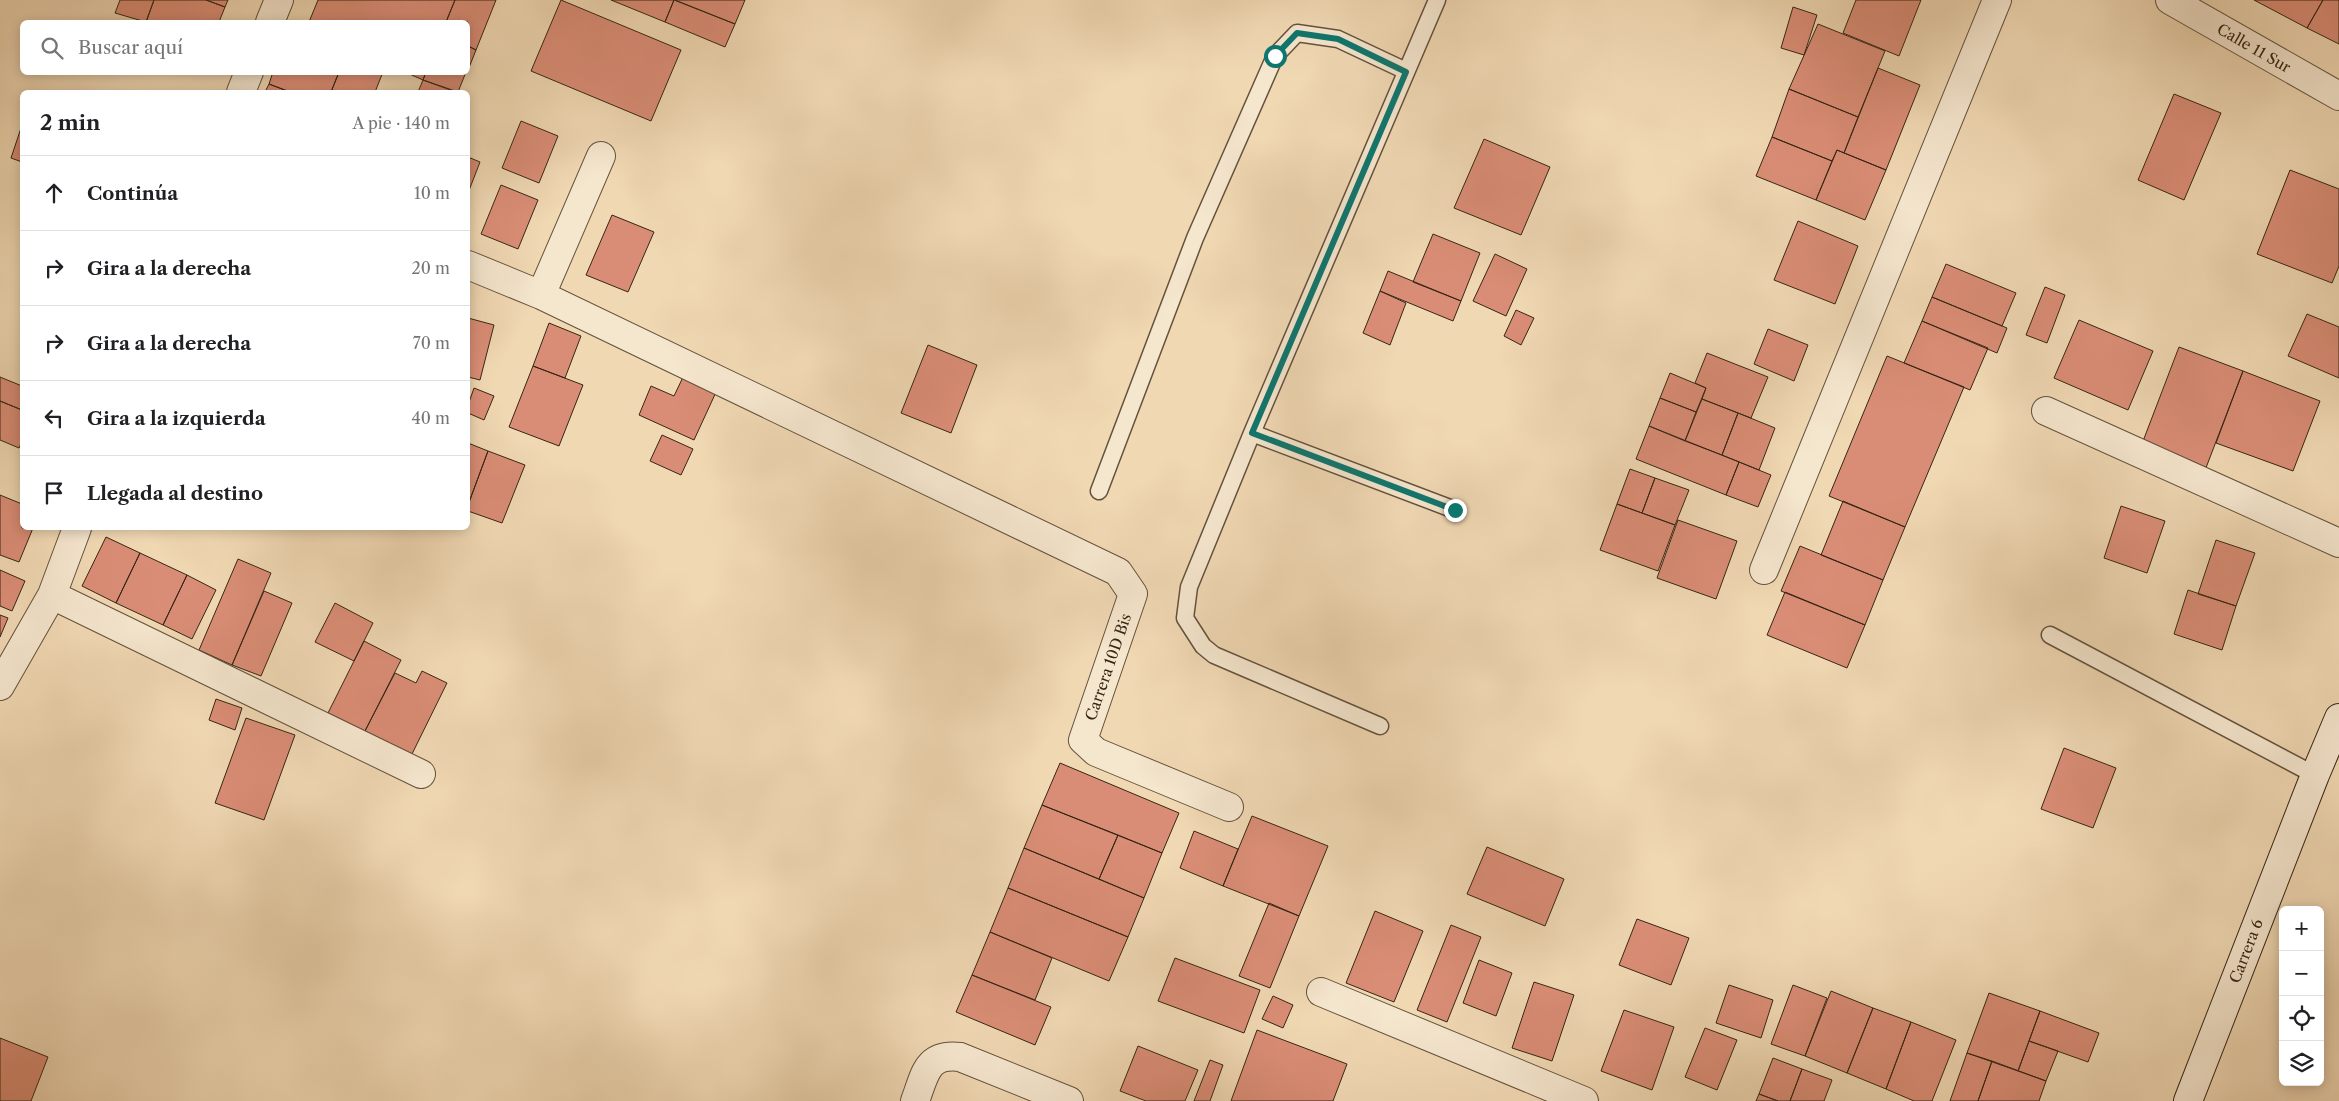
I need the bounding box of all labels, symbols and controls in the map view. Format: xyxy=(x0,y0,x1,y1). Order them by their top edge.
street label: Calle 11 Sur xyxy=(2214,19,2295,77)
search box xyxy=(20,20,470,75)
icon: search xyxy=(38,34,66,62)
text: Buscar aquí xyxy=(78,36,183,59)
route start xyxy=(1264,45,1287,68)
text: 2 min xyxy=(40,110,100,135)
text: A pie · 140 m xyxy=(352,113,450,133)
icon: ahead xyxy=(40,179,68,207)
text: Continúa xyxy=(87,182,178,205)
text: 10 m xyxy=(414,183,450,203)
icon: right xyxy=(40,254,68,282)
text: Gira a la derecha xyxy=(87,257,251,280)
text: 20 m xyxy=(411,258,450,278)
icon: right xyxy=(40,329,68,357)
text: Gira a la derecha xyxy=(87,332,251,355)
text: 70 m xyxy=(413,333,450,353)
icon: left xyxy=(40,404,68,432)
text: Gira a la izquierda xyxy=(87,407,266,430)
text: 40 m xyxy=(411,408,450,428)
icon: arrive xyxy=(40,479,68,507)
text: Llegada al destino xyxy=(87,482,263,505)
route end xyxy=(1444,499,1467,522)
street label: Carrera 10D Bis xyxy=(1081,611,1135,723)
map controls xyxy=(2279,906,2324,1086)
button: + xyxy=(2279,906,2324,951)
street label: Carrera 6 xyxy=(2225,916,2267,986)
button: − xyxy=(2279,951,2324,996)
button: locate xyxy=(2279,996,2324,1041)
button: layers xyxy=(2279,1041,2324,1086)

